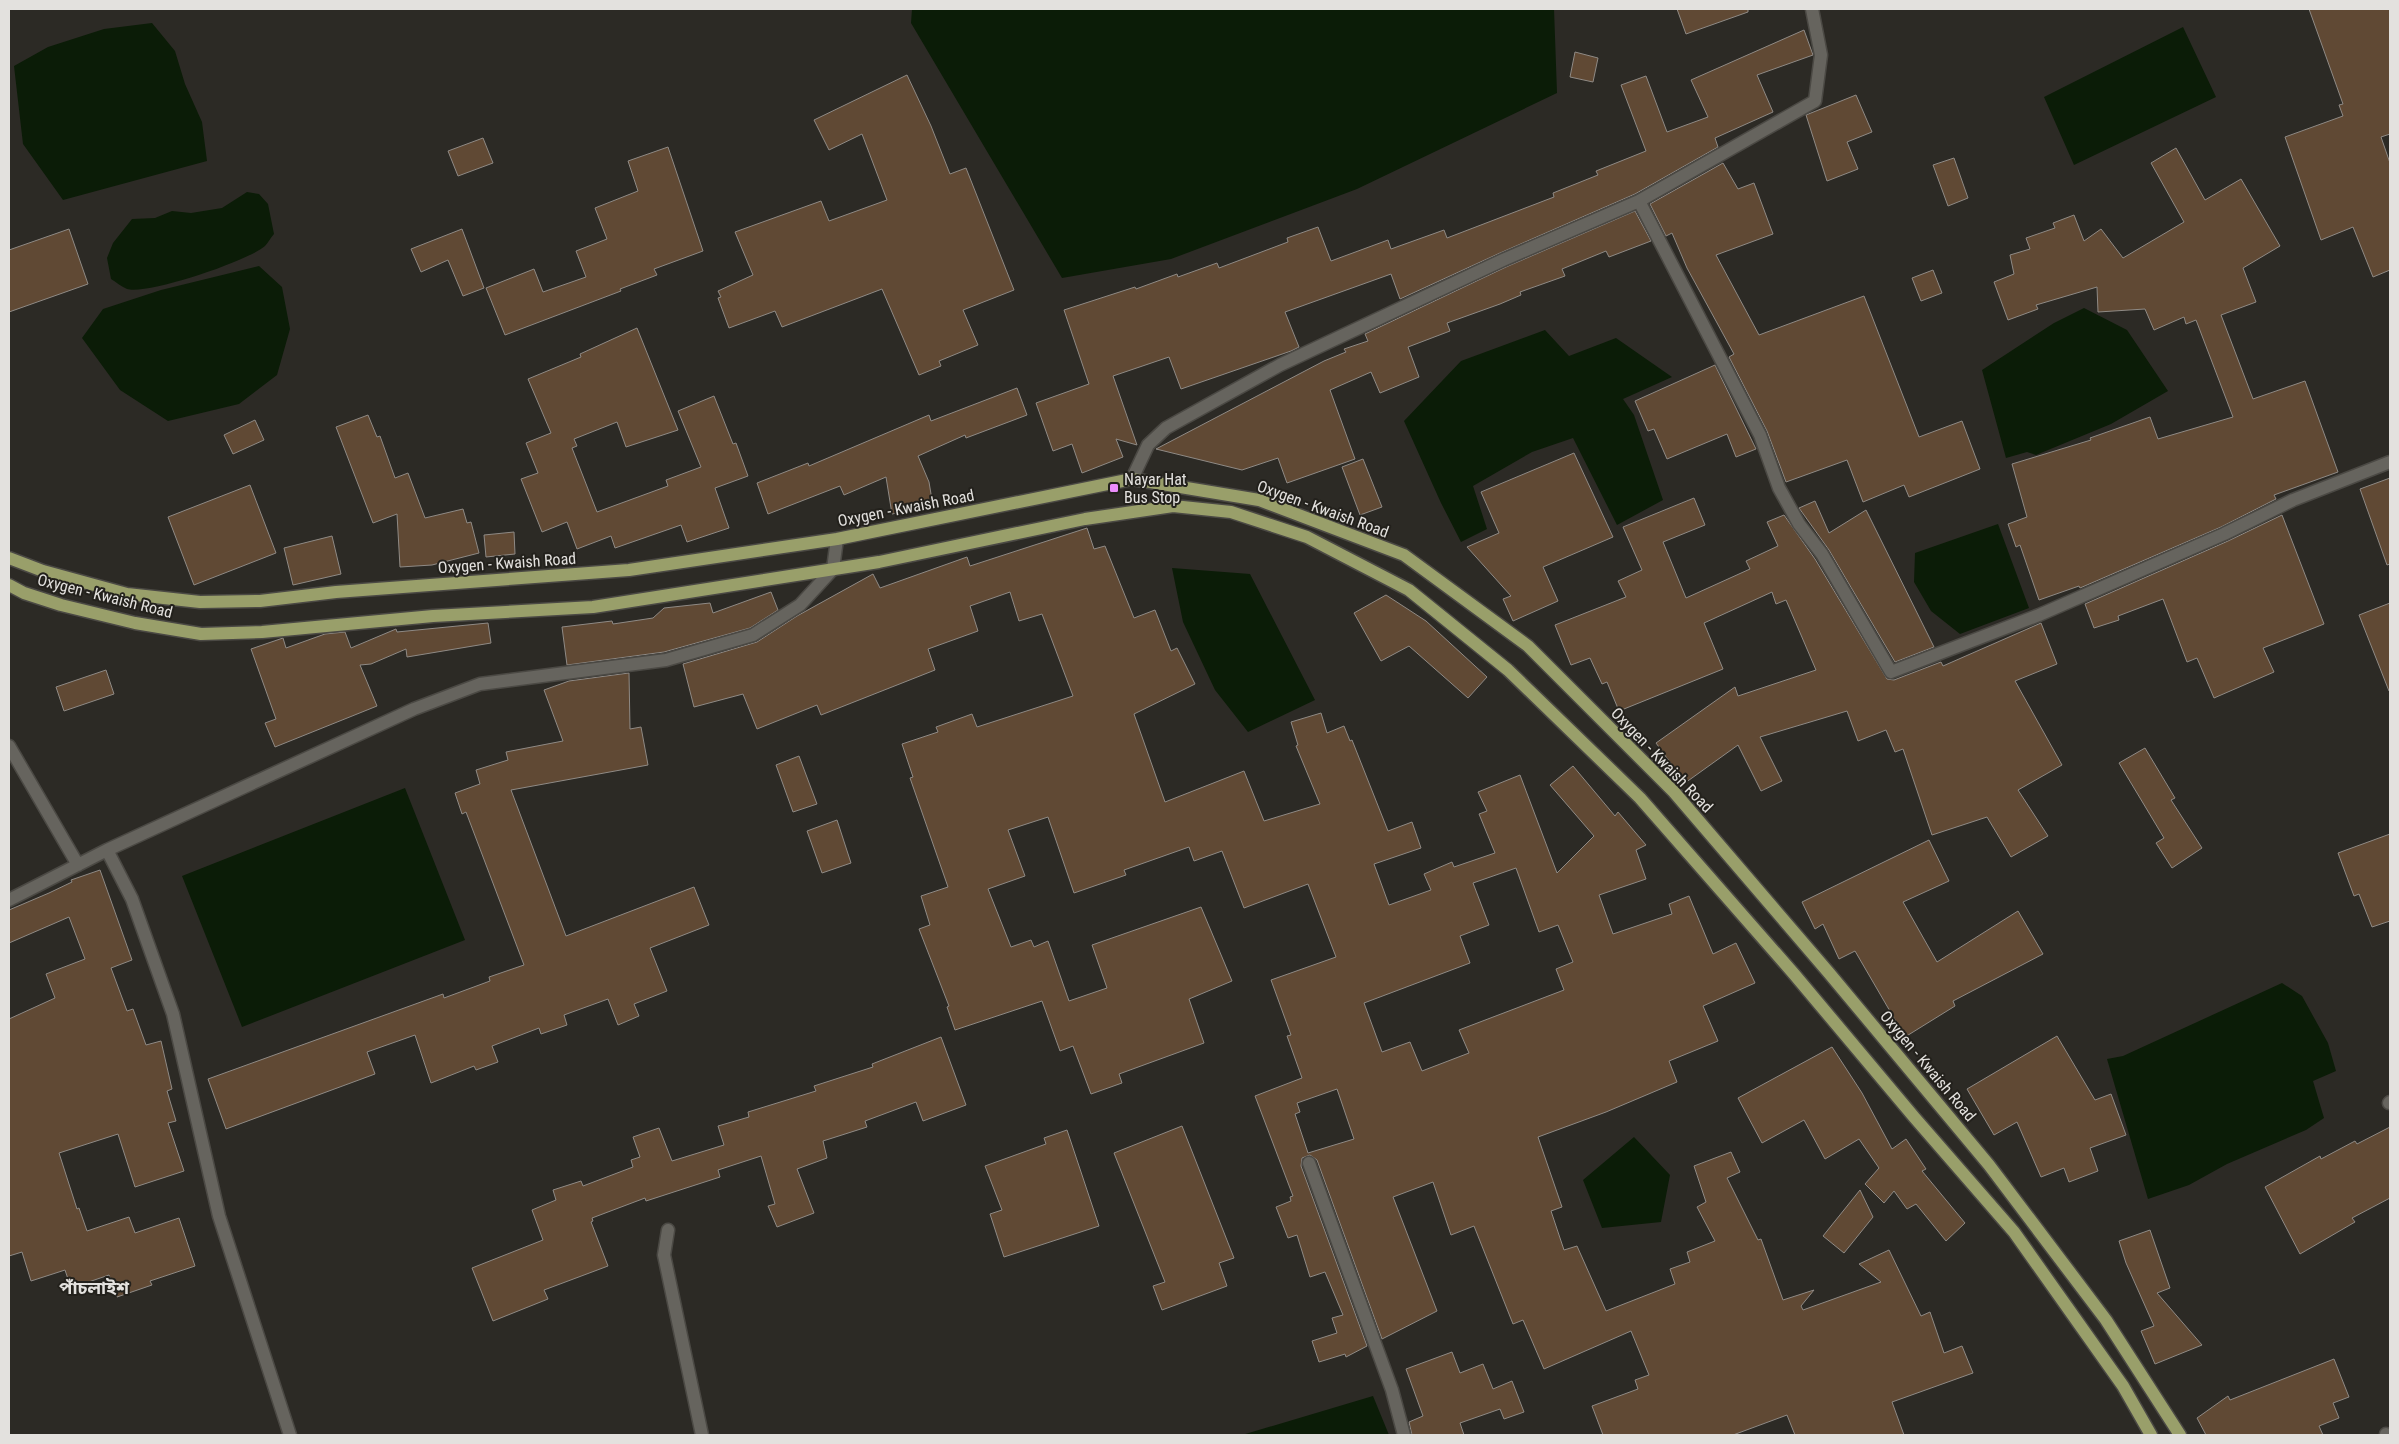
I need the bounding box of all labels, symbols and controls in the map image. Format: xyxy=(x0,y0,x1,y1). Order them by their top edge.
place label: Nayar Hat Bus Stop xyxy=(1124,470,1187,507)
street label: Oxygen - Kwaish Road xyxy=(1255,476,1391,542)
marker: Nayar Hat Bus Stop xyxy=(1108,482,1120,494)
street label: Oxygen - Kwaish Road xyxy=(836,485,976,531)
street label: Oxygen - Kwaish Road xyxy=(437,549,577,577)
street label: Oxygen - Kwaish Road xyxy=(36,570,174,622)
street label: Oxygen - Kwaish Road xyxy=(1607,704,1717,816)
street label: Oxygen - Kwaish Road xyxy=(1876,1007,1980,1125)
district label: পাঁচলাইশ xyxy=(59,1277,129,1298)

